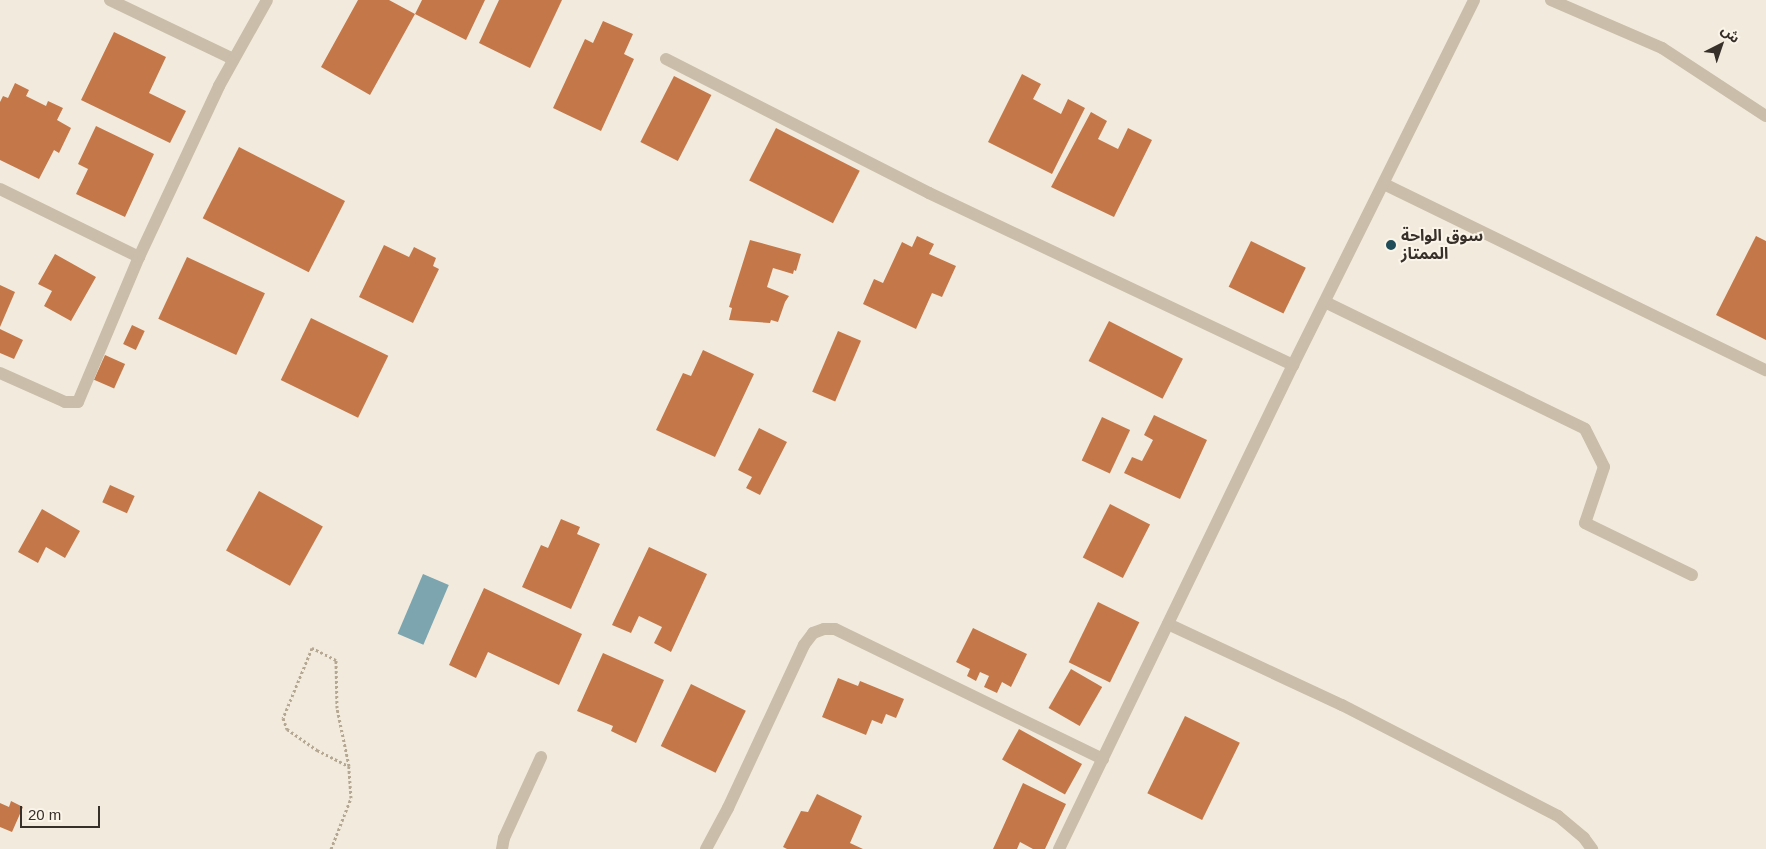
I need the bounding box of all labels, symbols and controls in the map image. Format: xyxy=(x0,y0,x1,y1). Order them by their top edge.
north arrow xyxy=(1696,20,1746,70)
text: ش xyxy=(1718,21,1743,46)
place label: سوق الواحة الممتاز xyxy=(1401,226,1483,264)
marker: سوق الواحة الممتاز xyxy=(1385,239,1397,251)
scale bar xyxy=(22,796,102,828)
text: 20 m xyxy=(28,806,61,823)

